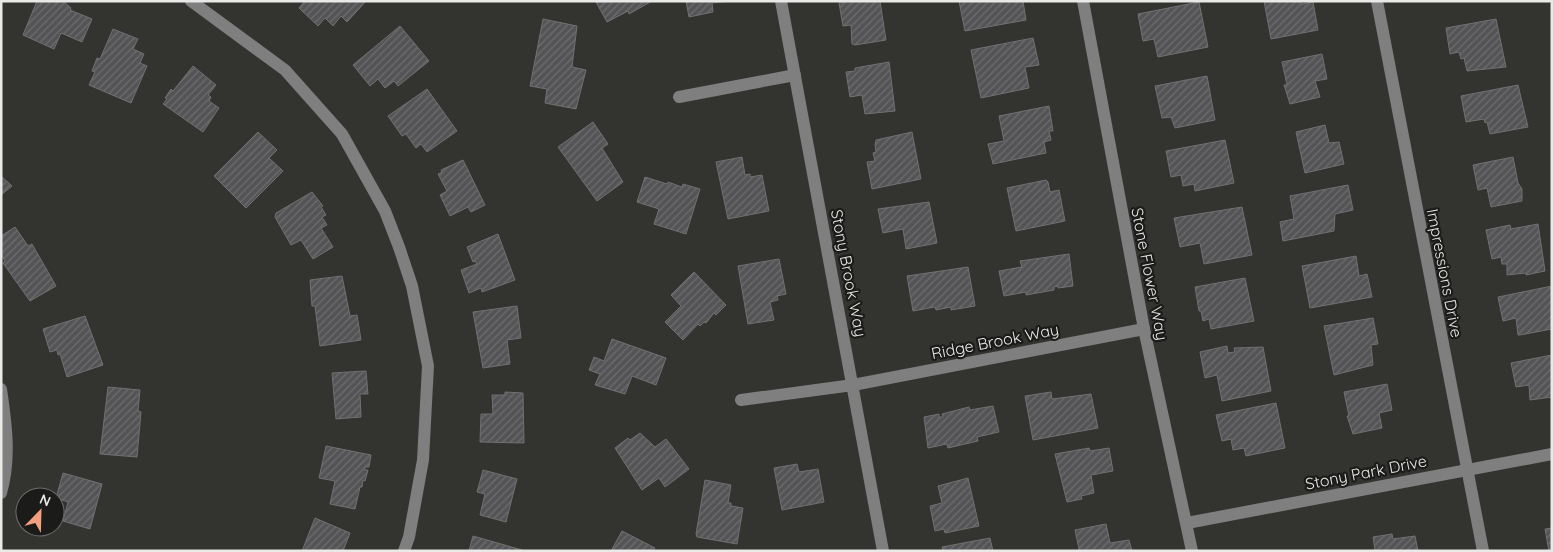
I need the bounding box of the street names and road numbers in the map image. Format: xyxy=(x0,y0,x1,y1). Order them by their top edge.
street label: Stone Flower Way xyxy=(1127,206,1173,342)
street label: Impressions Drive xyxy=(1423,207,1467,339)
street label: Stony Brook Way xyxy=(827,208,871,338)
street label: Ridge Brook Way xyxy=(930,319,1060,363)
street label: Stony Park Drive xyxy=(1304,450,1428,494)

